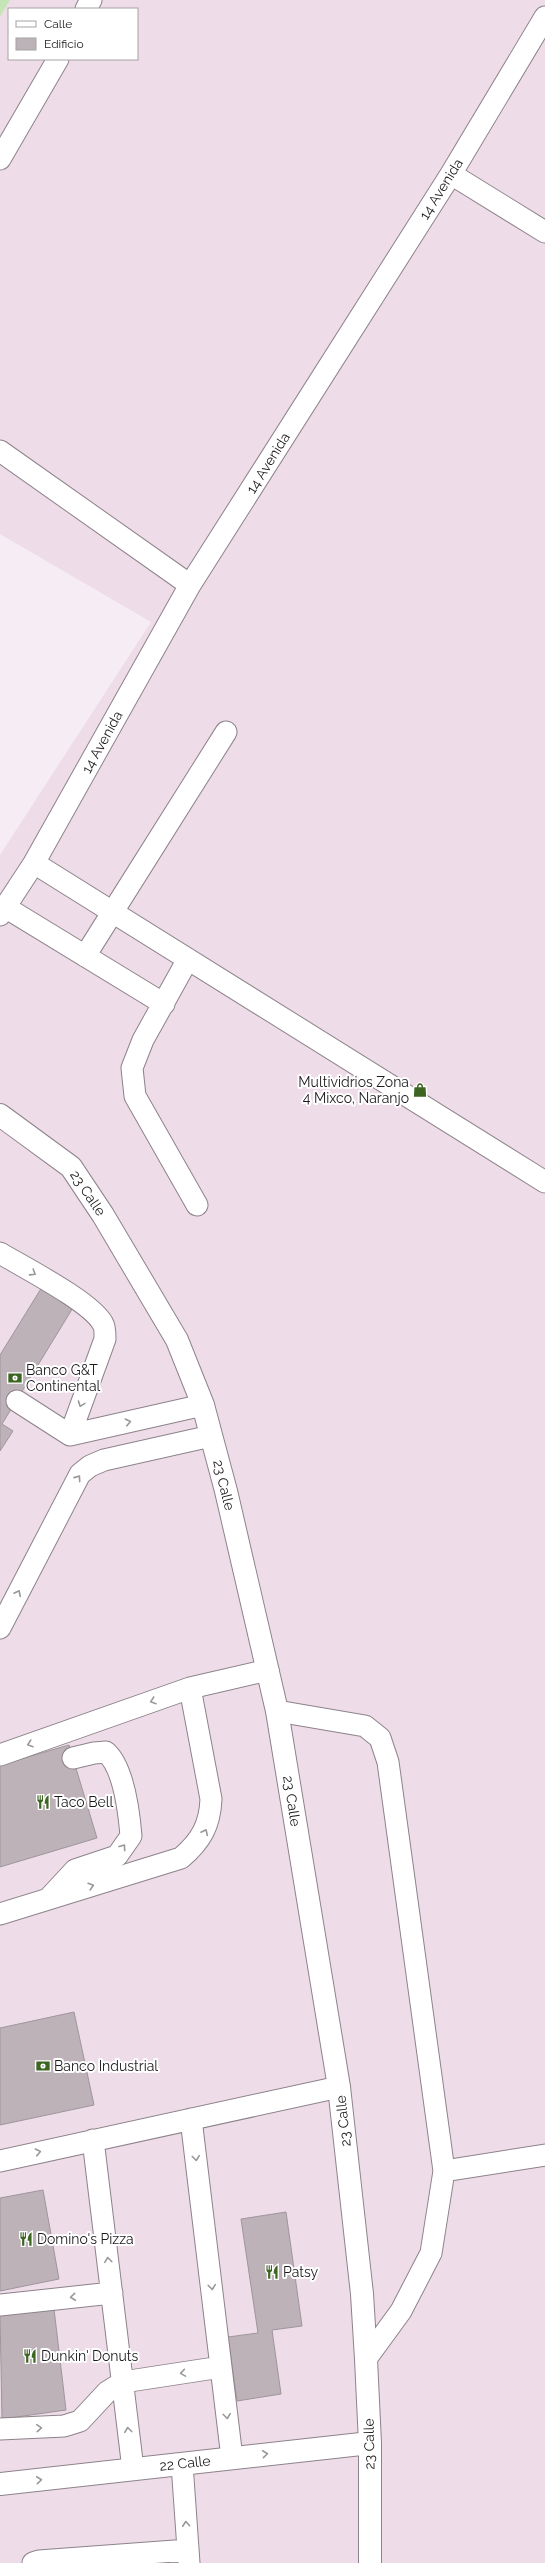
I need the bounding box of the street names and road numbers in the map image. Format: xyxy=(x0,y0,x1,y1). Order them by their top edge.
street label: 14 Avenida xyxy=(416,156,466,222)
street label: 14 Avenida xyxy=(243,430,293,496)
street label: 14 Avenida xyxy=(78,708,126,776)
street label: 23 Calle xyxy=(67,1167,109,1219)
street label: 23 Calle xyxy=(210,1458,238,1512)
street label: 23 Calle xyxy=(280,1774,304,1828)
street label: 23 Calle xyxy=(332,2095,354,2147)
street label: 23 Calle xyxy=(361,2418,377,2470)
street label: 22 Calle xyxy=(159,2452,211,2474)

